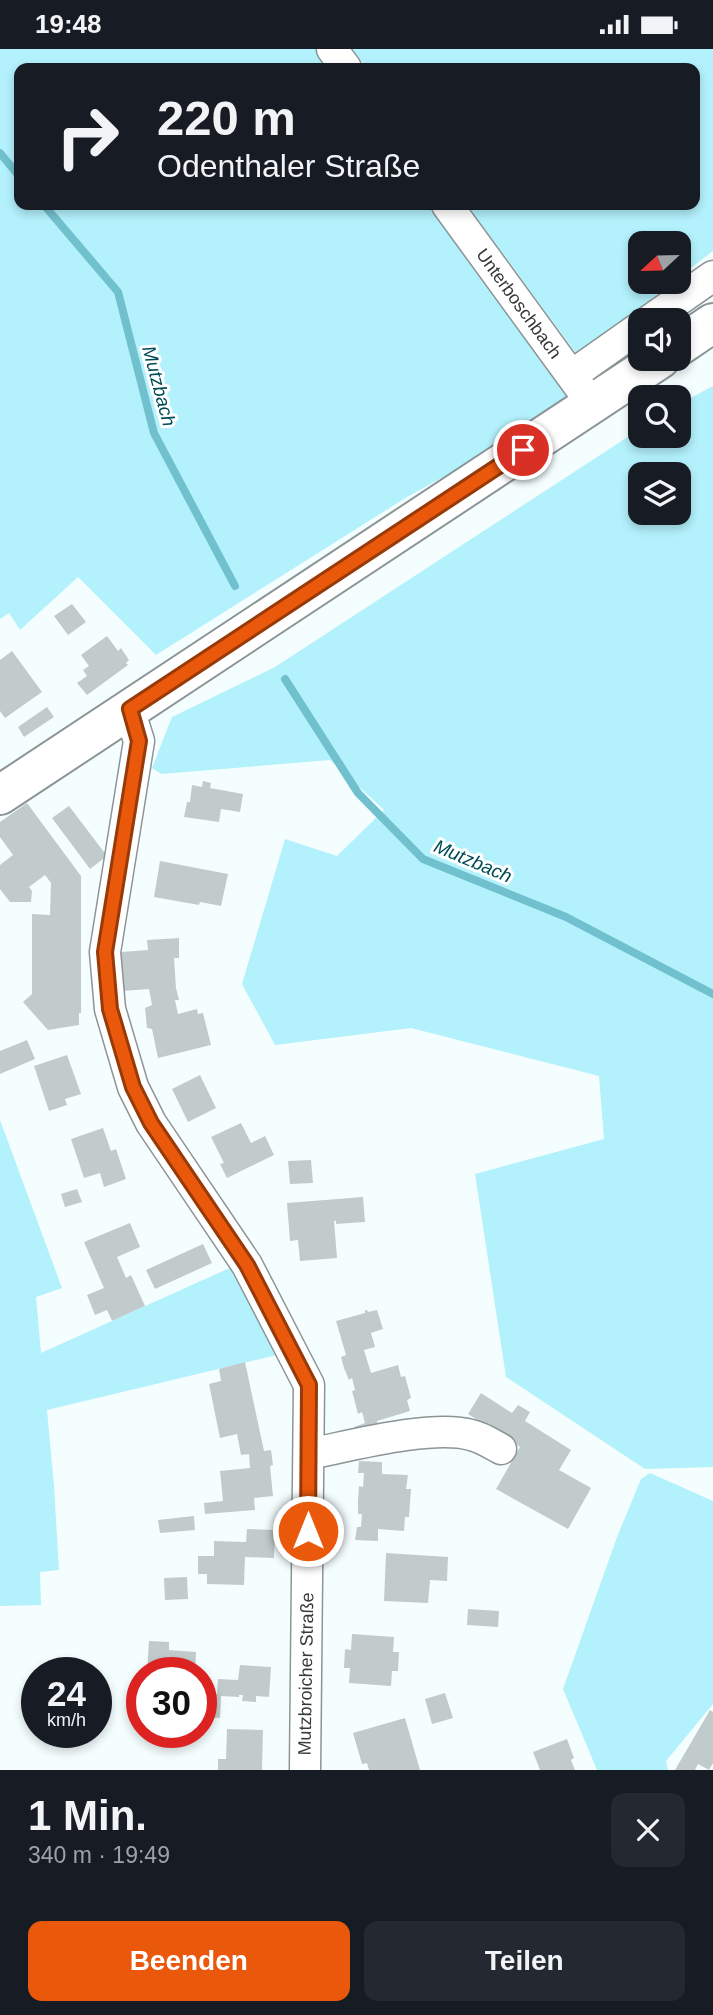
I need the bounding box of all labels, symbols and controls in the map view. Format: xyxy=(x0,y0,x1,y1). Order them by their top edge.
text: 19:48 xyxy=(35,9,102,39)
icon: right xyxy=(42,91,133,182)
text: 220 m xyxy=(157,91,296,145)
text: Odenthaler Straße xyxy=(157,148,420,184)
north arrow xyxy=(628,231,691,294)
map controls xyxy=(628,231,691,525)
street label: Unterboschbach xyxy=(472,245,566,362)
button: sound xyxy=(628,308,691,371)
water label: Mutzbach xyxy=(138,343,180,429)
button: search xyxy=(628,385,691,448)
pin xyxy=(493,420,553,480)
icon: arrive xyxy=(504,431,542,469)
button: layers xyxy=(628,462,691,525)
water label: Mutzbach xyxy=(431,835,515,887)
position arrow xyxy=(271,1494,345,1568)
street label: Mutzbroicher Straße xyxy=(295,1592,317,1756)
speed limit sign: 30 xyxy=(126,1657,217,1748)
text: 24 xyxy=(47,1674,86,1713)
text: km/h xyxy=(47,1710,86,1730)
text: 1 Min. xyxy=(28,1792,147,1839)
button: close xyxy=(611,1793,685,1867)
text: 340 m · 19:49 xyxy=(28,1842,170,1868)
button: Beenden xyxy=(28,1921,350,2001)
button: Teilen xyxy=(364,1921,685,2001)

